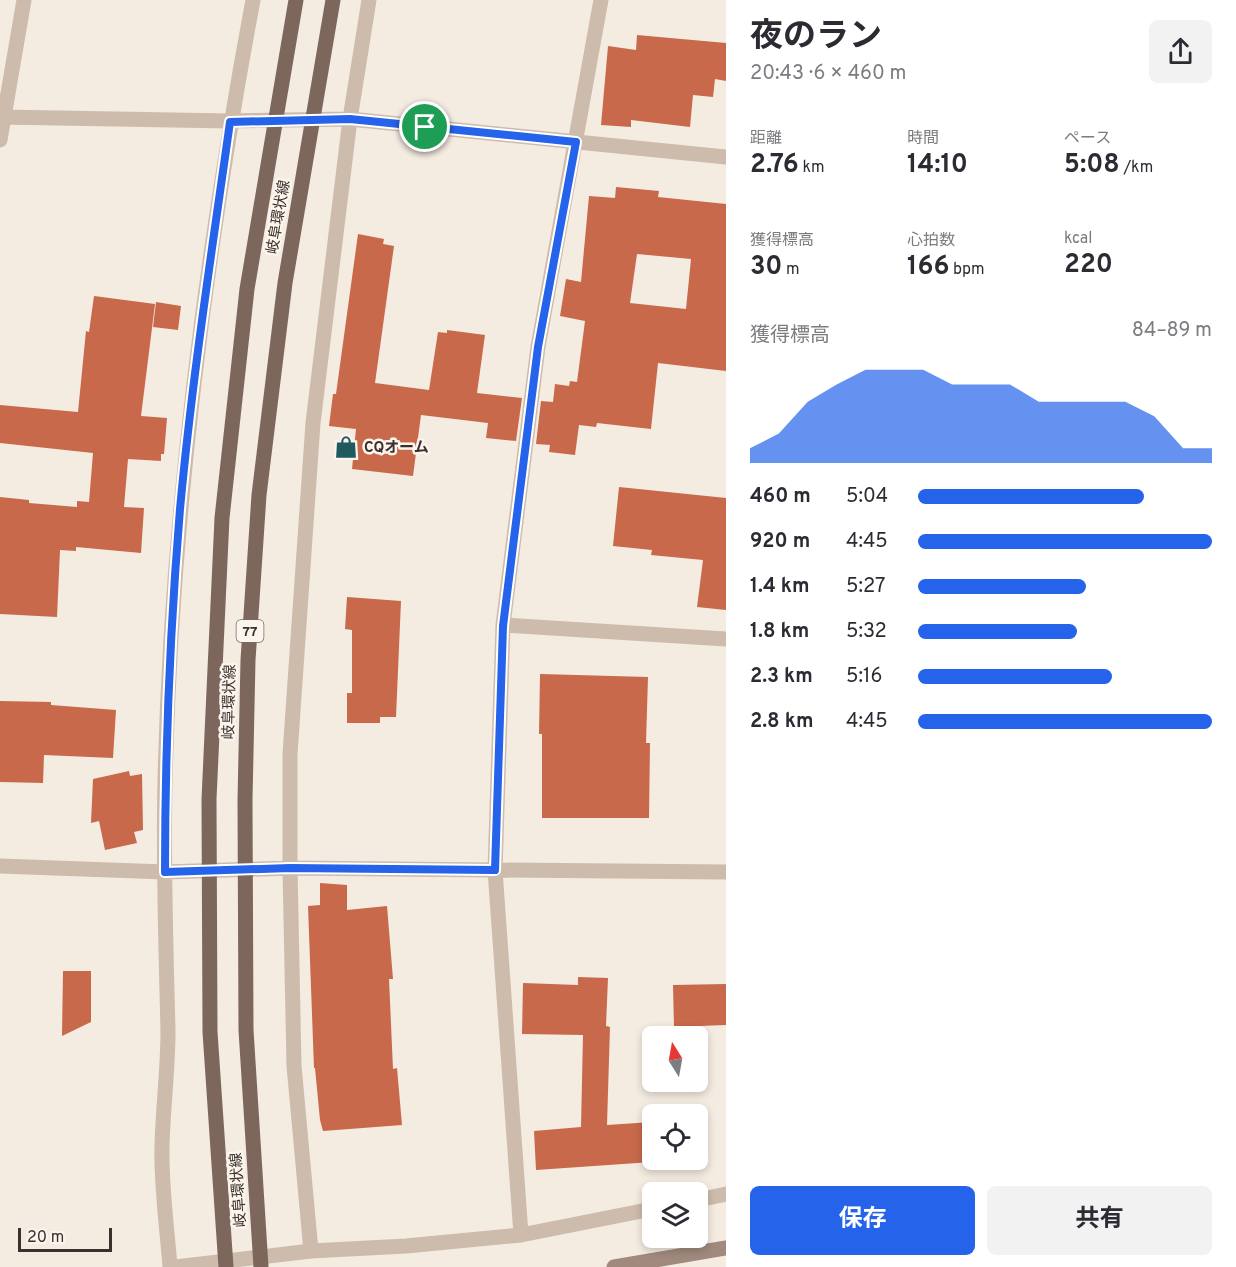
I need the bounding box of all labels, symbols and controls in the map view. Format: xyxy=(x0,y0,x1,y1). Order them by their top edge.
text: 夜のラン xyxy=(750,17,882,59)
button: share xyxy=(1149,20,1212,83)
text: 20:43 · 6 × 460 m xyxy=(750,61,907,87)
pin xyxy=(399,101,450,152)
icon: arrive xyxy=(408,110,441,143)
text: 距離 xyxy=(750,129,782,149)
text: 時間 xyxy=(907,129,939,149)
text: ペース xyxy=(1064,129,1111,149)
text: 2.76 xyxy=(750,149,799,182)
text: 14:10 xyxy=(907,149,968,182)
text: 5:08 xyxy=(1064,149,1120,182)
text: km xyxy=(799,158,825,178)
text: /km xyxy=(1120,158,1153,178)
street label: 岐阜環状線 xyxy=(263,178,295,256)
text: kcal xyxy=(1064,229,1092,249)
text: 獲得標高 xyxy=(750,231,814,251)
text: 心拍数 xyxy=(907,231,955,251)
text: 220 xyxy=(1064,249,1113,282)
text: 30 xyxy=(750,251,782,284)
text: 166 xyxy=(907,251,949,284)
text: m xyxy=(782,260,800,280)
text: bpm xyxy=(949,260,985,280)
text: 84–89 m xyxy=(1132,318,1212,344)
text: 獲得標高 xyxy=(750,323,830,349)
shop icon: CQオーム xyxy=(333,434,359,460)
place label: CQオーム xyxy=(364,439,429,458)
text: 460 m xyxy=(750,484,811,510)
text: 5:04 xyxy=(846,484,888,510)
text: 920 m xyxy=(750,529,810,555)
text: 4:45 xyxy=(846,529,888,555)
text: 1.4 km xyxy=(750,574,810,600)
text: 5:27 xyxy=(846,574,885,600)
text: 1.8 km xyxy=(750,619,809,645)
text: 5:32 xyxy=(846,619,887,645)
road number: 77 xyxy=(236,620,264,642)
street label: 岐阜環状線 xyxy=(219,664,241,740)
text: 2.3 km xyxy=(750,664,813,690)
text: 5:16 xyxy=(846,664,882,690)
text: 2.8 km xyxy=(750,709,813,735)
text: 4:45 xyxy=(846,709,888,735)
north arrow xyxy=(642,1026,708,1092)
map controls xyxy=(642,1026,708,1248)
button: locate xyxy=(642,1104,708,1170)
street label: 岐阜環状線 xyxy=(226,1152,252,1228)
button: layers xyxy=(642,1182,708,1248)
button: 保存 xyxy=(750,1186,975,1255)
button: 共有 xyxy=(987,1186,1212,1255)
scale bar xyxy=(18,1225,112,1252)
text: 20 m xyxy=(27,1228,64,1248)

